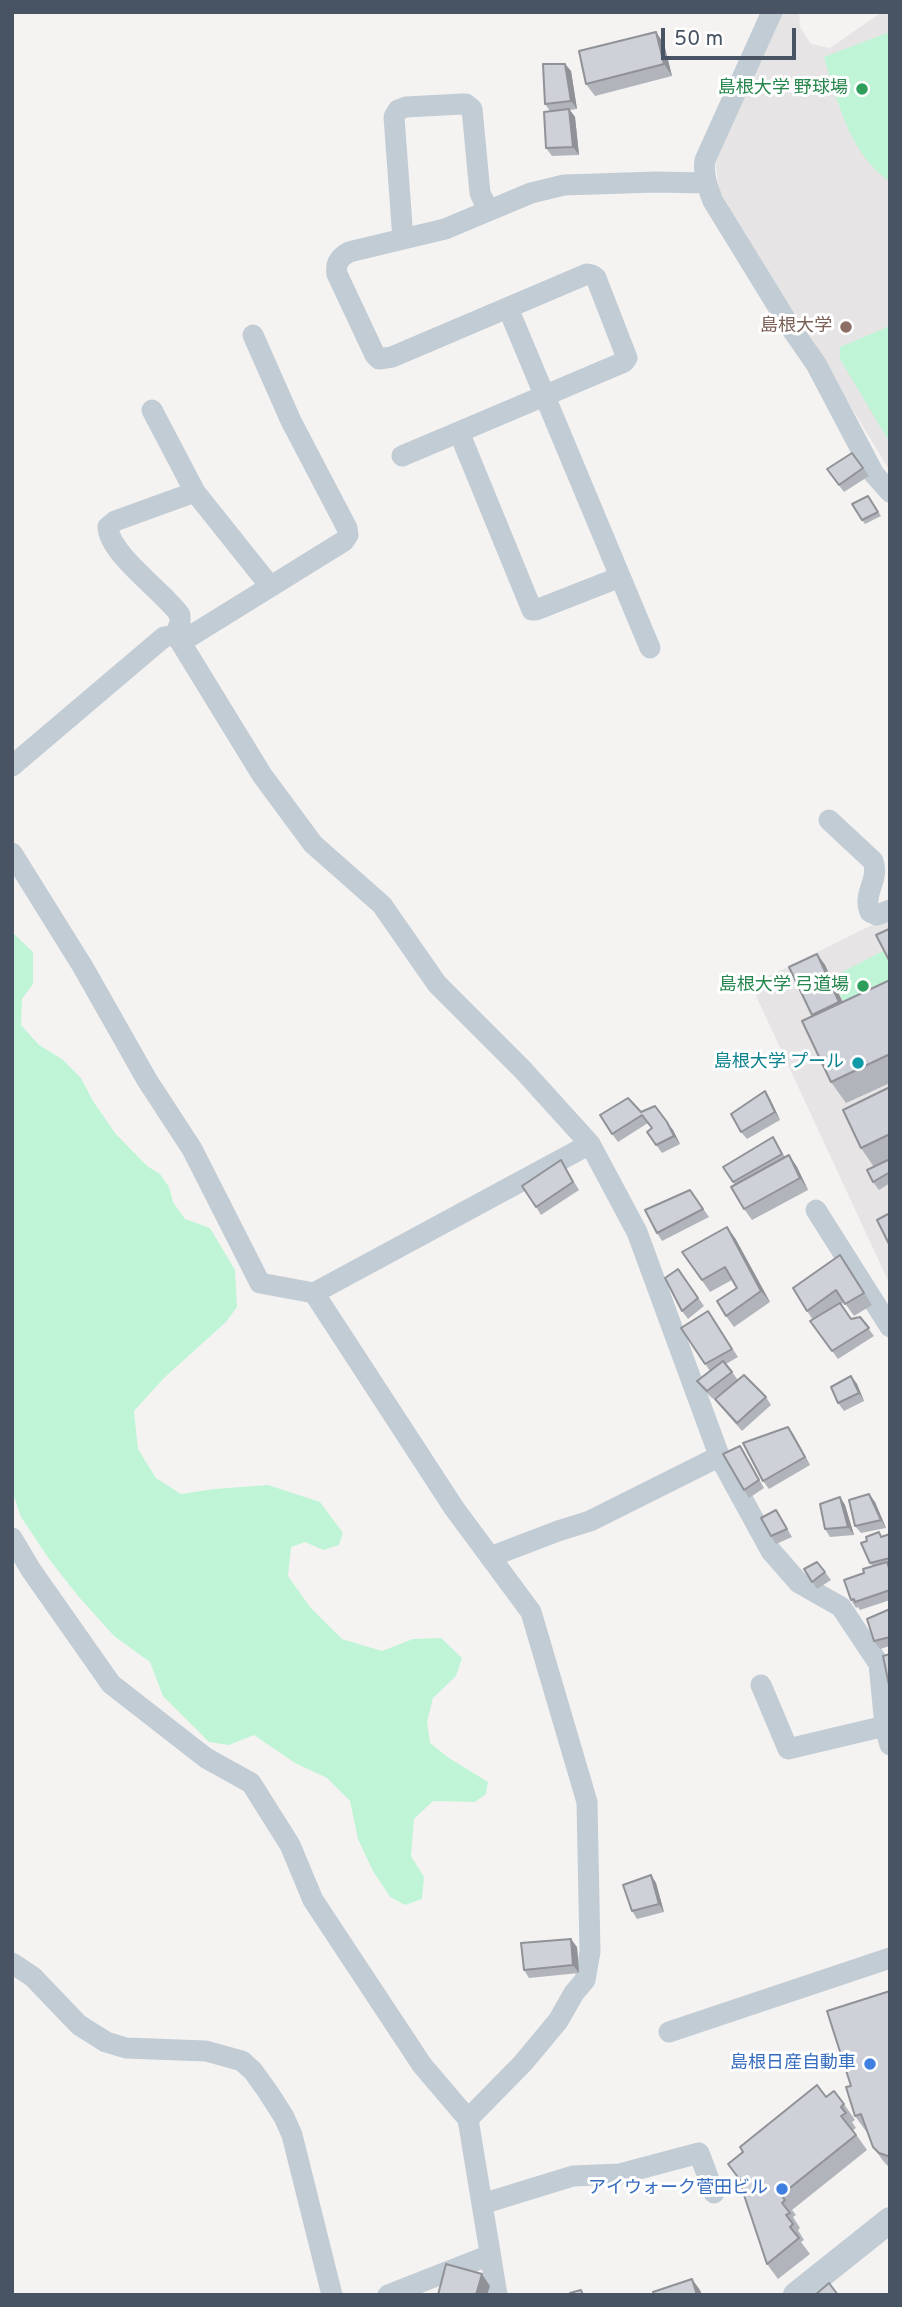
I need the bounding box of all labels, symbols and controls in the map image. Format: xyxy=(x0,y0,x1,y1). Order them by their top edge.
scale bar xyxy=(664,14,799,58)
text: 50 m xyxy=(674,26,723,53)
place label: 島根大学 野球場 xyxy=(718,78,848,100)
marker: 島根大学 野球場 xyxy=(854,81,870,97)
place label: 島根大学 xyxy=(760,316,832,338)
marker: 島根大学 xyxy=(838,319,854,335)
place label: 島根大学 弓道場 xyxy=(719,975,849,997)
marker: 島根大学 弓道場 xyxy=(855,978,871,994)
place label: 島根大学 プール xyxy=(714,1052,844,1074)
marker: 島根大学 プール xyxy=(850,1055,866,1071)
place label: 島根日産自動車 xyxy=(730,2053,856,2075)
marker: 島根日産自動車 xyxy=(862,2056,878,2072)
place label: アイウォーク菅田ビル xyxy=(588,2178,768,2200)
marker: アイウォーク菅田ビル xyxy=(774,2181,790,2197)

